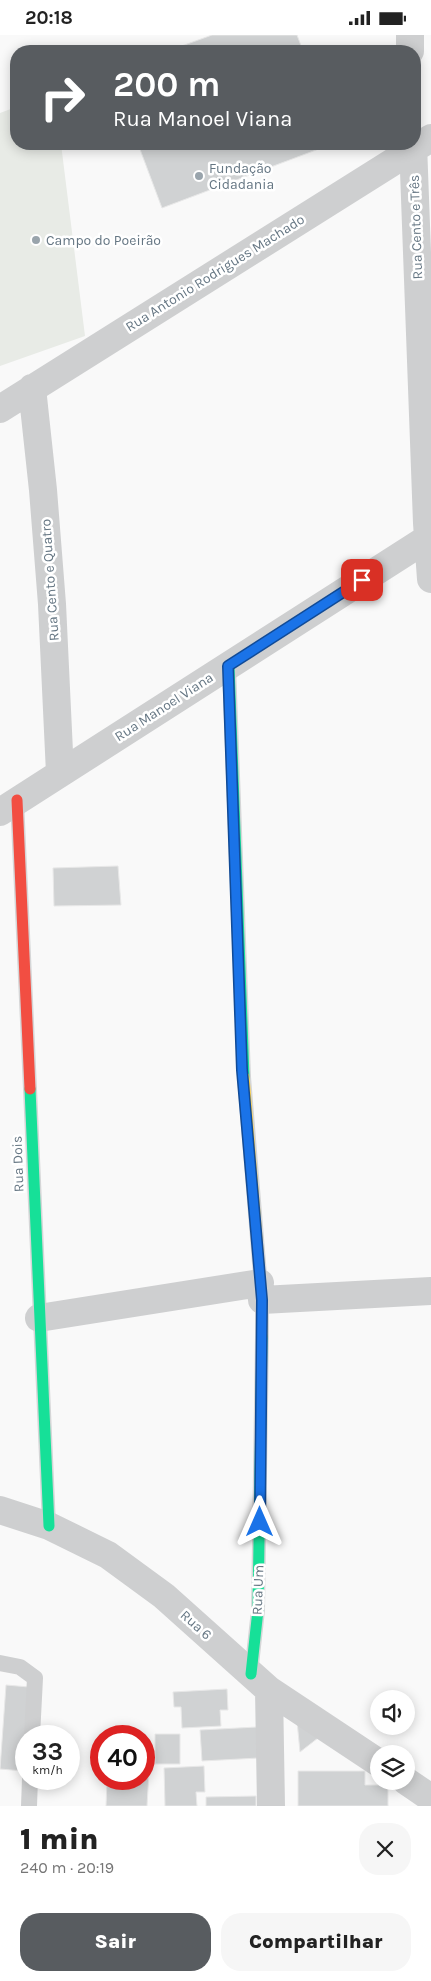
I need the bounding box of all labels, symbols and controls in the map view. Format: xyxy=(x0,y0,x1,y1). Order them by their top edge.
text: 20:18 xyxy=(25,7,73,29)
text: 200 m xyxy=(113,64,221,105)
icon: right xyxy=(30,65,95,130)
text: Rua Manoel Viana xyxy=(113,106,292,132)
place label: Fundação Cidadania xyxy=(209,160,274,193)
marker: Fundação Cidadania xyxy=(193,170,205,182)
street label: Rua Cento e Três xyxy=(406,174,426,280)
street label: Rua Antonio Rodrigues Machado xyxy=(122,211,308,335)
place label: Campo do Poeirão xyxy=(46,232,161,249)
marker: Campo do Poeirão xyxy=(30,234,42,246)
street label: Rua Cento e Quatro xyxy=(37,518,63,642)
pin xyxy=(341,559,383,601)
icon: arrive xyxy=(348,566,376,594)
street label: Rua Manoel Viana xyxy=(112,669,216,745)
street label: Rua Dois xyxy=(9,1135,27,1193)
position arrow xyxy=(233,1495,285,1547)
street label: Rua Um xyxy=(249,1565,267,1615)
street label: Rua 6 xyxy=(177,1607,215,1643)
map controls xyxy=(370,1690,415,1790)
button: sound xyxy=(370,1690,415,1735)
speed limit sign: 40 xyxy=(90,1725,155,1790)
text: 33 xyxy=(32,1737,63,1766)
button: layers xyxy=(370,1745,415,1790)
text: km/h xyxy=(32,1763,63,1777)
text: 1 min xyxy=(20,1821,99,1857)
button: close xyxy=(359,1823,411,1875)
text: 240 m · 20:19 xyxy=(20,1858,114,1877)
button: Sair xyxy=(20,1913,211,1971)
button: Compartilhar xyxy=(221,1913,411,1971)

